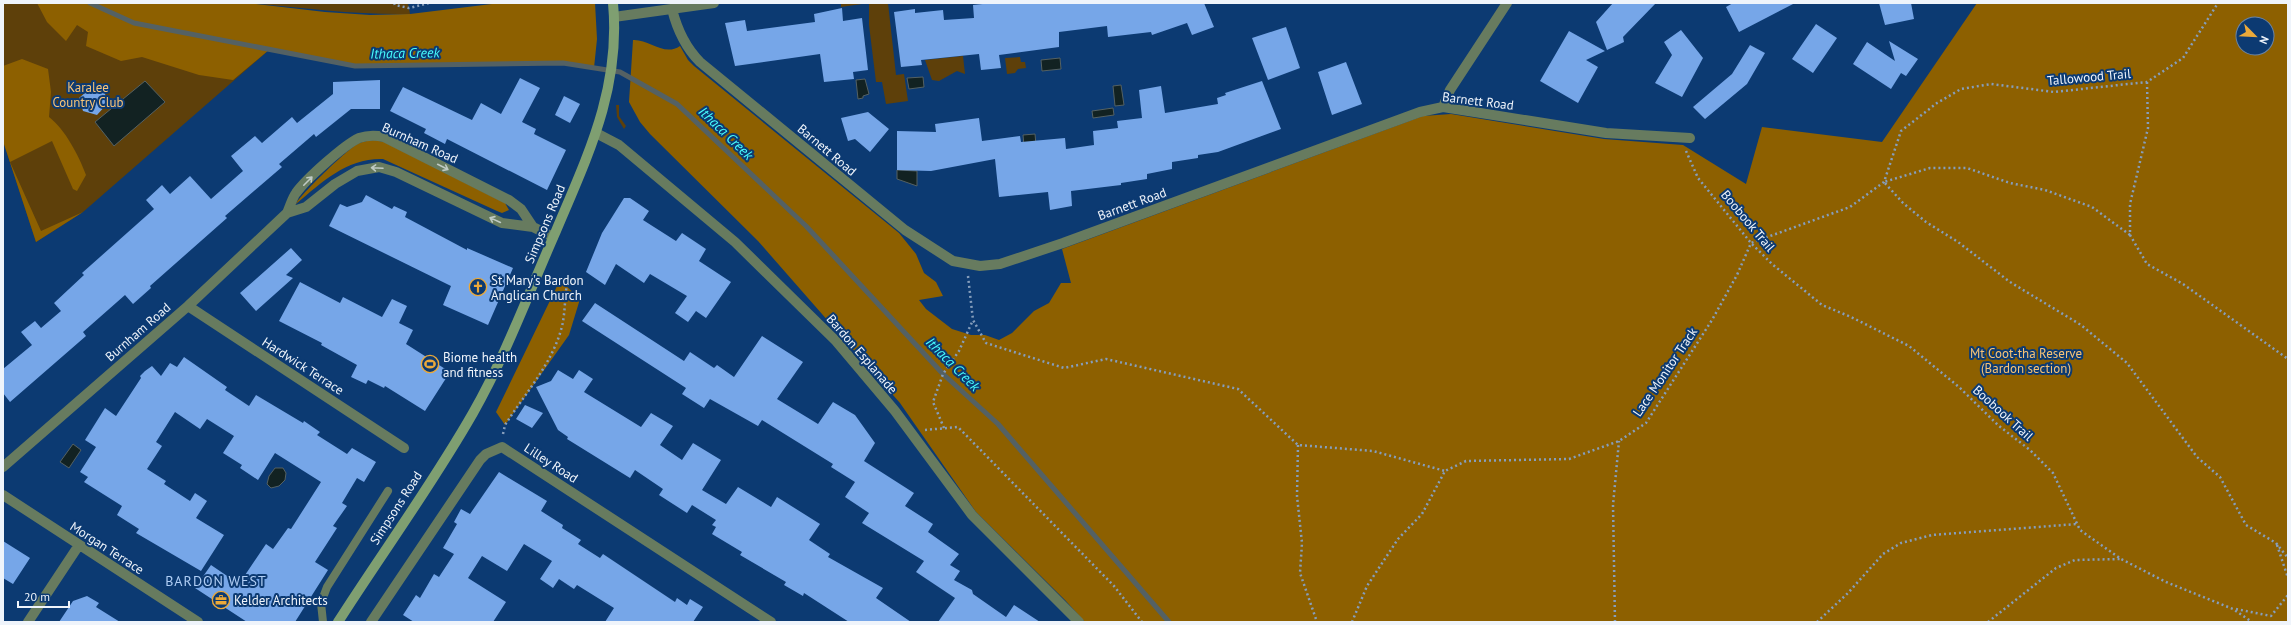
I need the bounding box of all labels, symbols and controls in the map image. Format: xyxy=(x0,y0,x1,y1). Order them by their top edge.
north arrow xyxy=(2235,16,2275,56)
text: N xyxy=(2256,34,2272,46)
water label: Ithaca Creek xyxy=(370,43,441,63)
street label: Tallowood Trail xyxy=(2046,65,2132,89)
park label: Karalee Country Club xyxy=(52,79,124,111)
street label: Barnett Road xyxy=(1441,88,1515,114)
water label: Ithaca Creek xyxy=(695,102,758,164)
street label: Burnham Road xyxy=(379,119,461,167)
street label: Barnett Road xyxy=(794,120,860,180)
one-way arrow xyxy=(371,164,384,171)
one-way arrow xyxy=(437,164,449,171)
one-way arrow xyxy=(303,176,313,186)
street label: Simpsons Road xyxy=(521,182,569,266)
street label: Barnett Road xyxy=(1095,184,1169,224)
street label: Boobook Trail xyxy=(1717,187,1779,255)
one-way arrow xyxy=(490,216,502,223)
place label: St Mary's Bardon Anglican Church xyxy=(491,272,584,304)
church icon: St Mary's Bardon Anglican Church xyxy=(468,277,488,297)
street label: Burnham Road xyxy=(102,299,174,365)
street label: Bardon Esplanade xyxy=(823,311,901,397)
street label: Lace Monitor Track xyxy=(1629,324,1702,420)
street label: Hardwick Terrace xyxy=(259,333,347,399)
water label: Ithaca Creek xyxy=(922,333,984,395)
park label: Mt Coot-tha Reserve (Bardon section) xyxy=(1970,345,2082,377)
place label: Biome health and fitness xyxy=(443,349,517,381)
sports icon: Biome health and fitness xyxy=(420,354,440,374)
street label: Boobook Trail xyxy=(1969,381,2037,445)
street label: Lilley Road xyxy=(521,439,581,487)
street label: Simpsons Road xyxy=(366,468,426,548)
street label: Morgan Terrace xyxy=(67,518,147,578)
district label: BARDON WEST xyxy=(165,572,267,590)
scale bar xyxy=(18,583,69,609)
text: 20 m xyxy=(24,589,50,604)
office icon: Kelder Architects xyxy=(211,590,231,610)
place label: Kelder Architects xyxy=(234,592,328,609)

